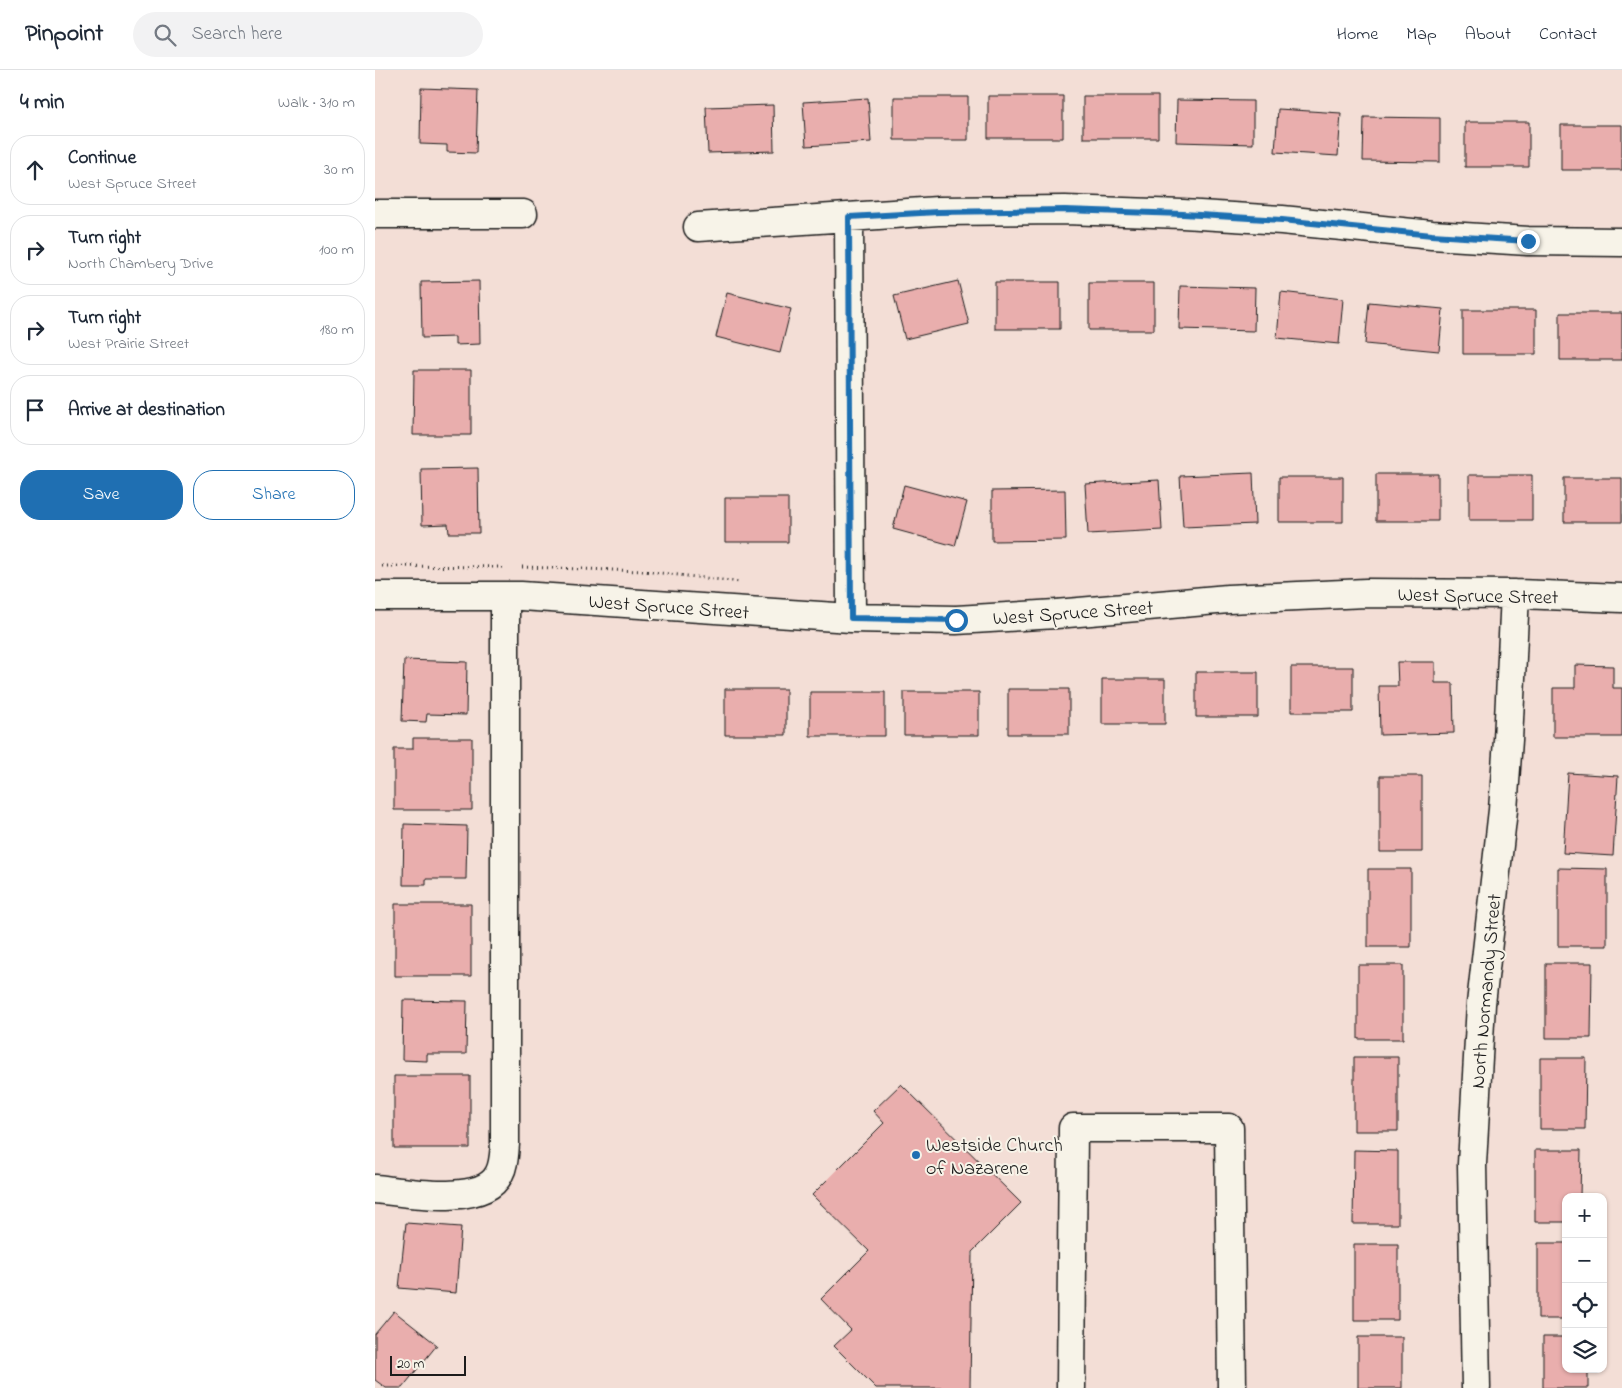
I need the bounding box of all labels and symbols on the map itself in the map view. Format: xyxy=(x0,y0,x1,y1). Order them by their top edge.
route end xyxy=(1517,230,1540,253)
street label: West Spruce Street xyxy=(1397,582,1559,613)
street label: West Spruce Street xyxy=(588,588,750,629)
street label: West Spruce Street xyxy=(992,594,1155,635)
route start xyxy=(945,609,968,632)
street label: North Normandy Street xyxy=(1465,892,1510,1090)
place label: Westside Church of Nazarene xyxy=(926,1132,1063,1184)
marker: Westside Church of Nazarene xyxy=(910,1149,922,1161)
scale bar xyxy=(390,1353,466,1376)

